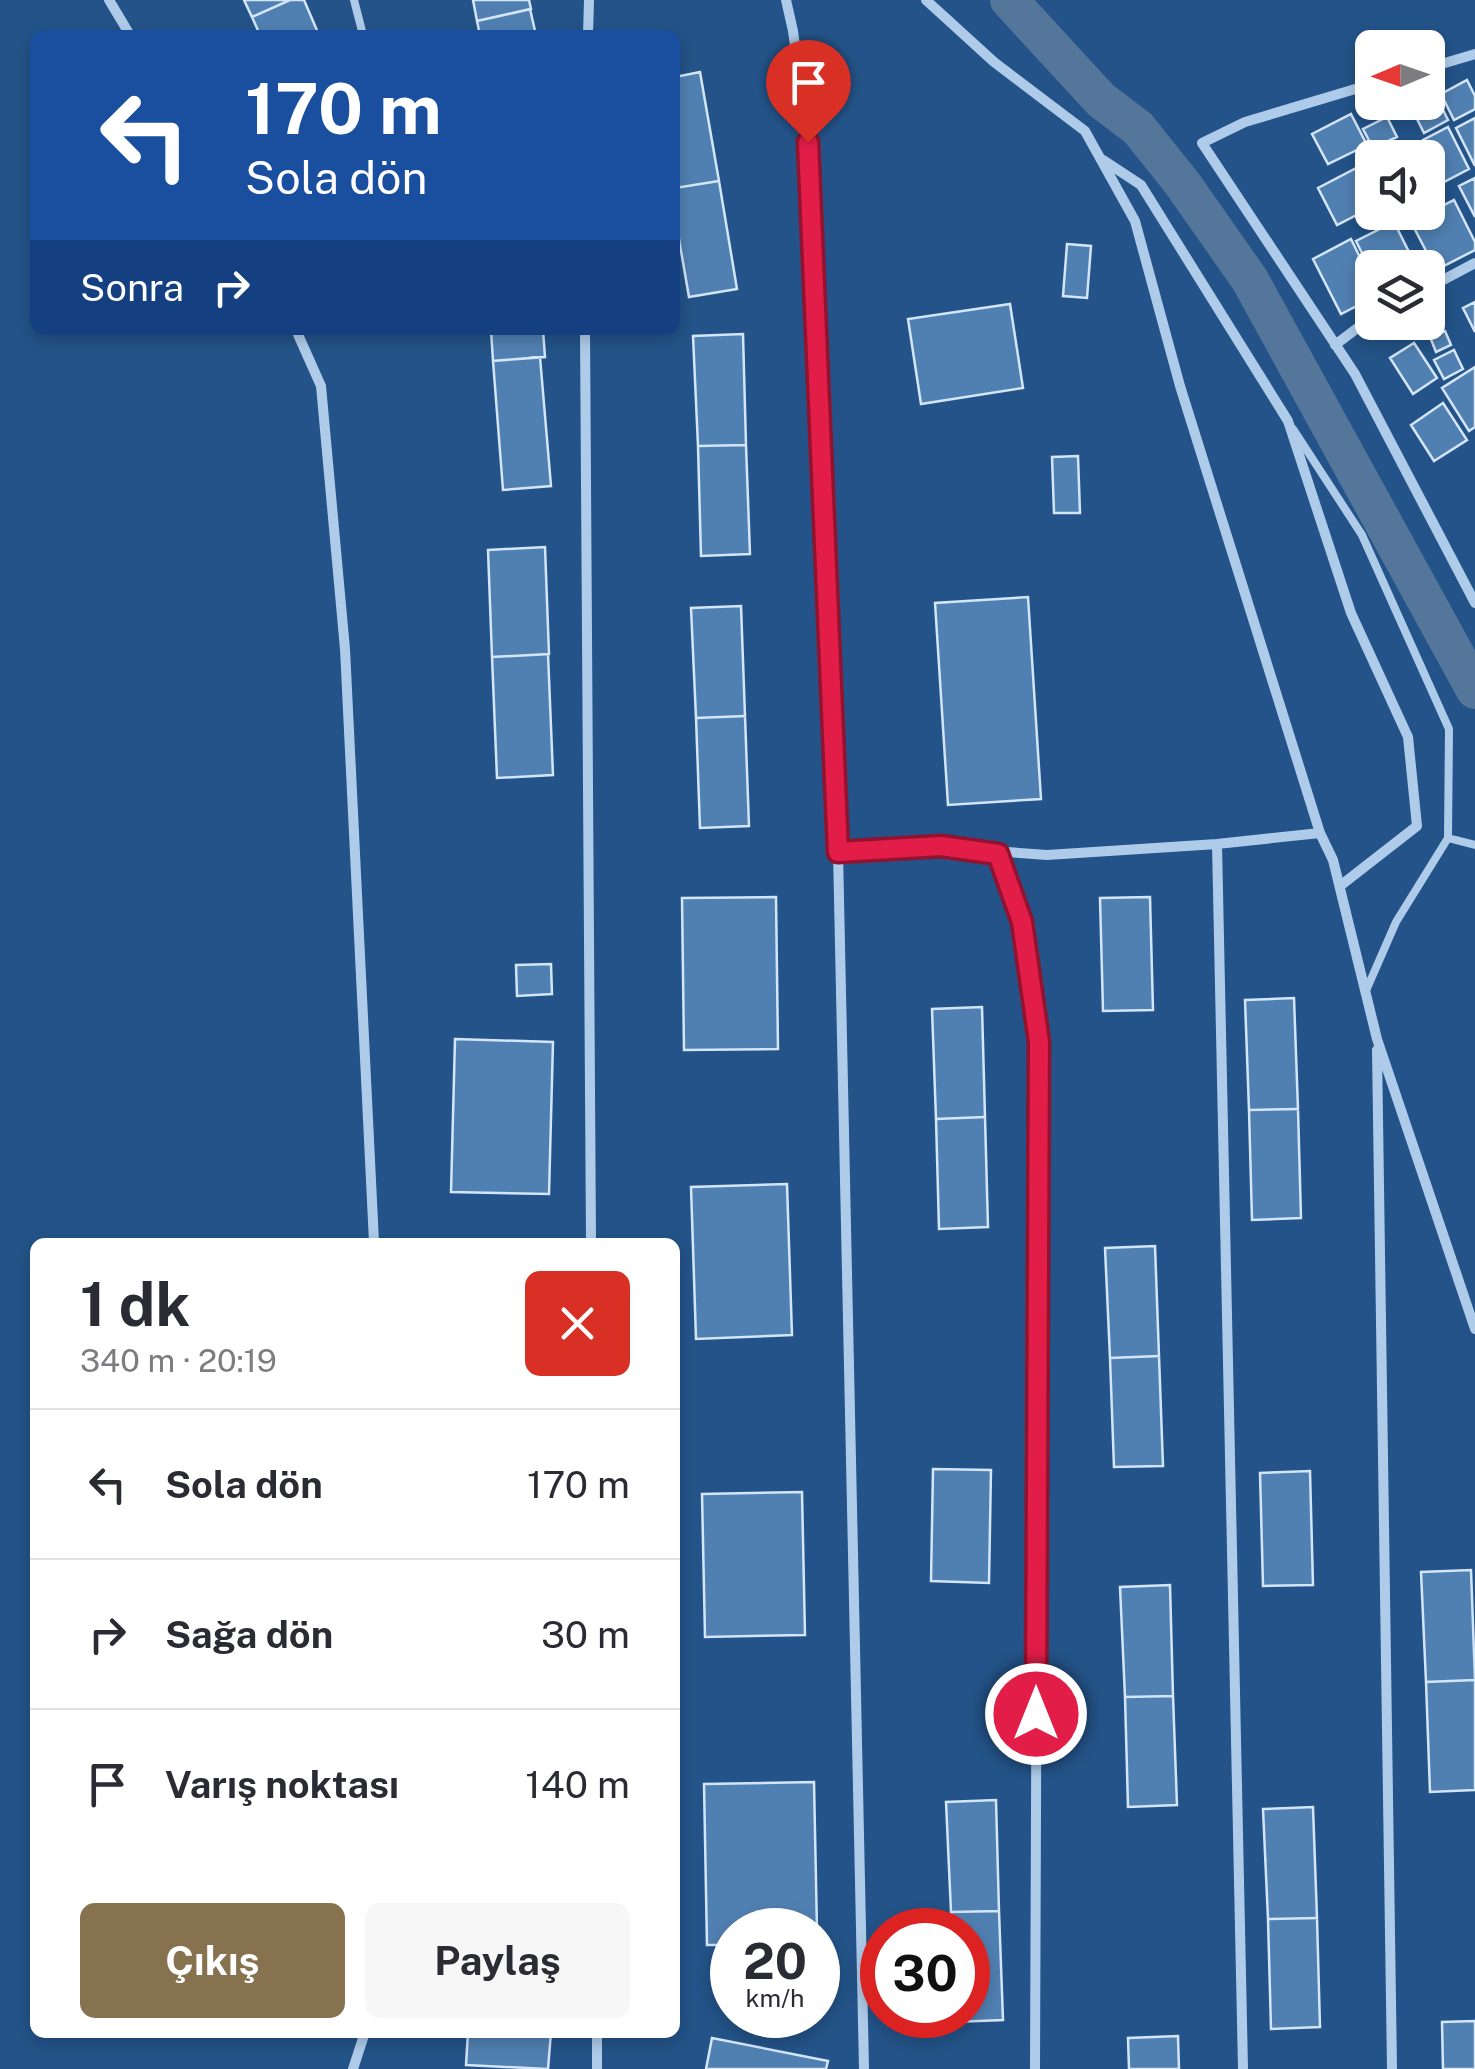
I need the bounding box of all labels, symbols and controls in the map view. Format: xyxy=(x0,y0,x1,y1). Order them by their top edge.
north arrow xyxy=(1355,30,1445,120)
map controls xyxy=(1355,30,1445,340)
pin xyxy=(766,40,851,143)
icon: arrive xyxy=(781,55,836,110)
text: 170 m xyxy=(245,67,442,150)
icon: left xyxy=(80,70,210,200)
button: sound xyxy=(1355,140,1445,230)
text: Sola dön xyxy=(245,151,428,204)
button: layers xyxy=(1355,250,1445,340)
icon: right xyxy=(204,260,259,315)
text: Sonra xyxy=(80,265,184,310)
text: 1 dk xyxy=(80,1269,190,1340)
button: close xyxy=(525,1271,630,1376)
text: 340 m · 20:19 xyxy=(80,1342,277,1379)
icon: left xyxy=(80,1457,135,1512)
text: Sola dön xyxy=(165,1462,323,1507)
text: 170 m xyxy=(527,1462,630,1507)
icon: right xyxy=(80,1607,135,1662)
text: Sağa dön xyxy=(165,1612,333,1657)
text: 30 m xyxy=(541,1612,630,1657)
position arrow xyxy=(984,1662,1088,1766)
icon: arrive xyxy=(80,1757,135,1812)
text: Varış noktası xyxy=(165,1762,399,1807)
text: 140 m xyxy=(525,1762,630,1807)
button: Çıkış xyxy=(80,1903,345,2018)
button: Paylaş xyxy=(365,1903,630,2018)
speed limit sign: 30 xyxy=(860,1908,990,2038)
text: 20 xyxy=(743,1931,807,1990)
text: km/h xyxy=(746,1983,804,2013)

